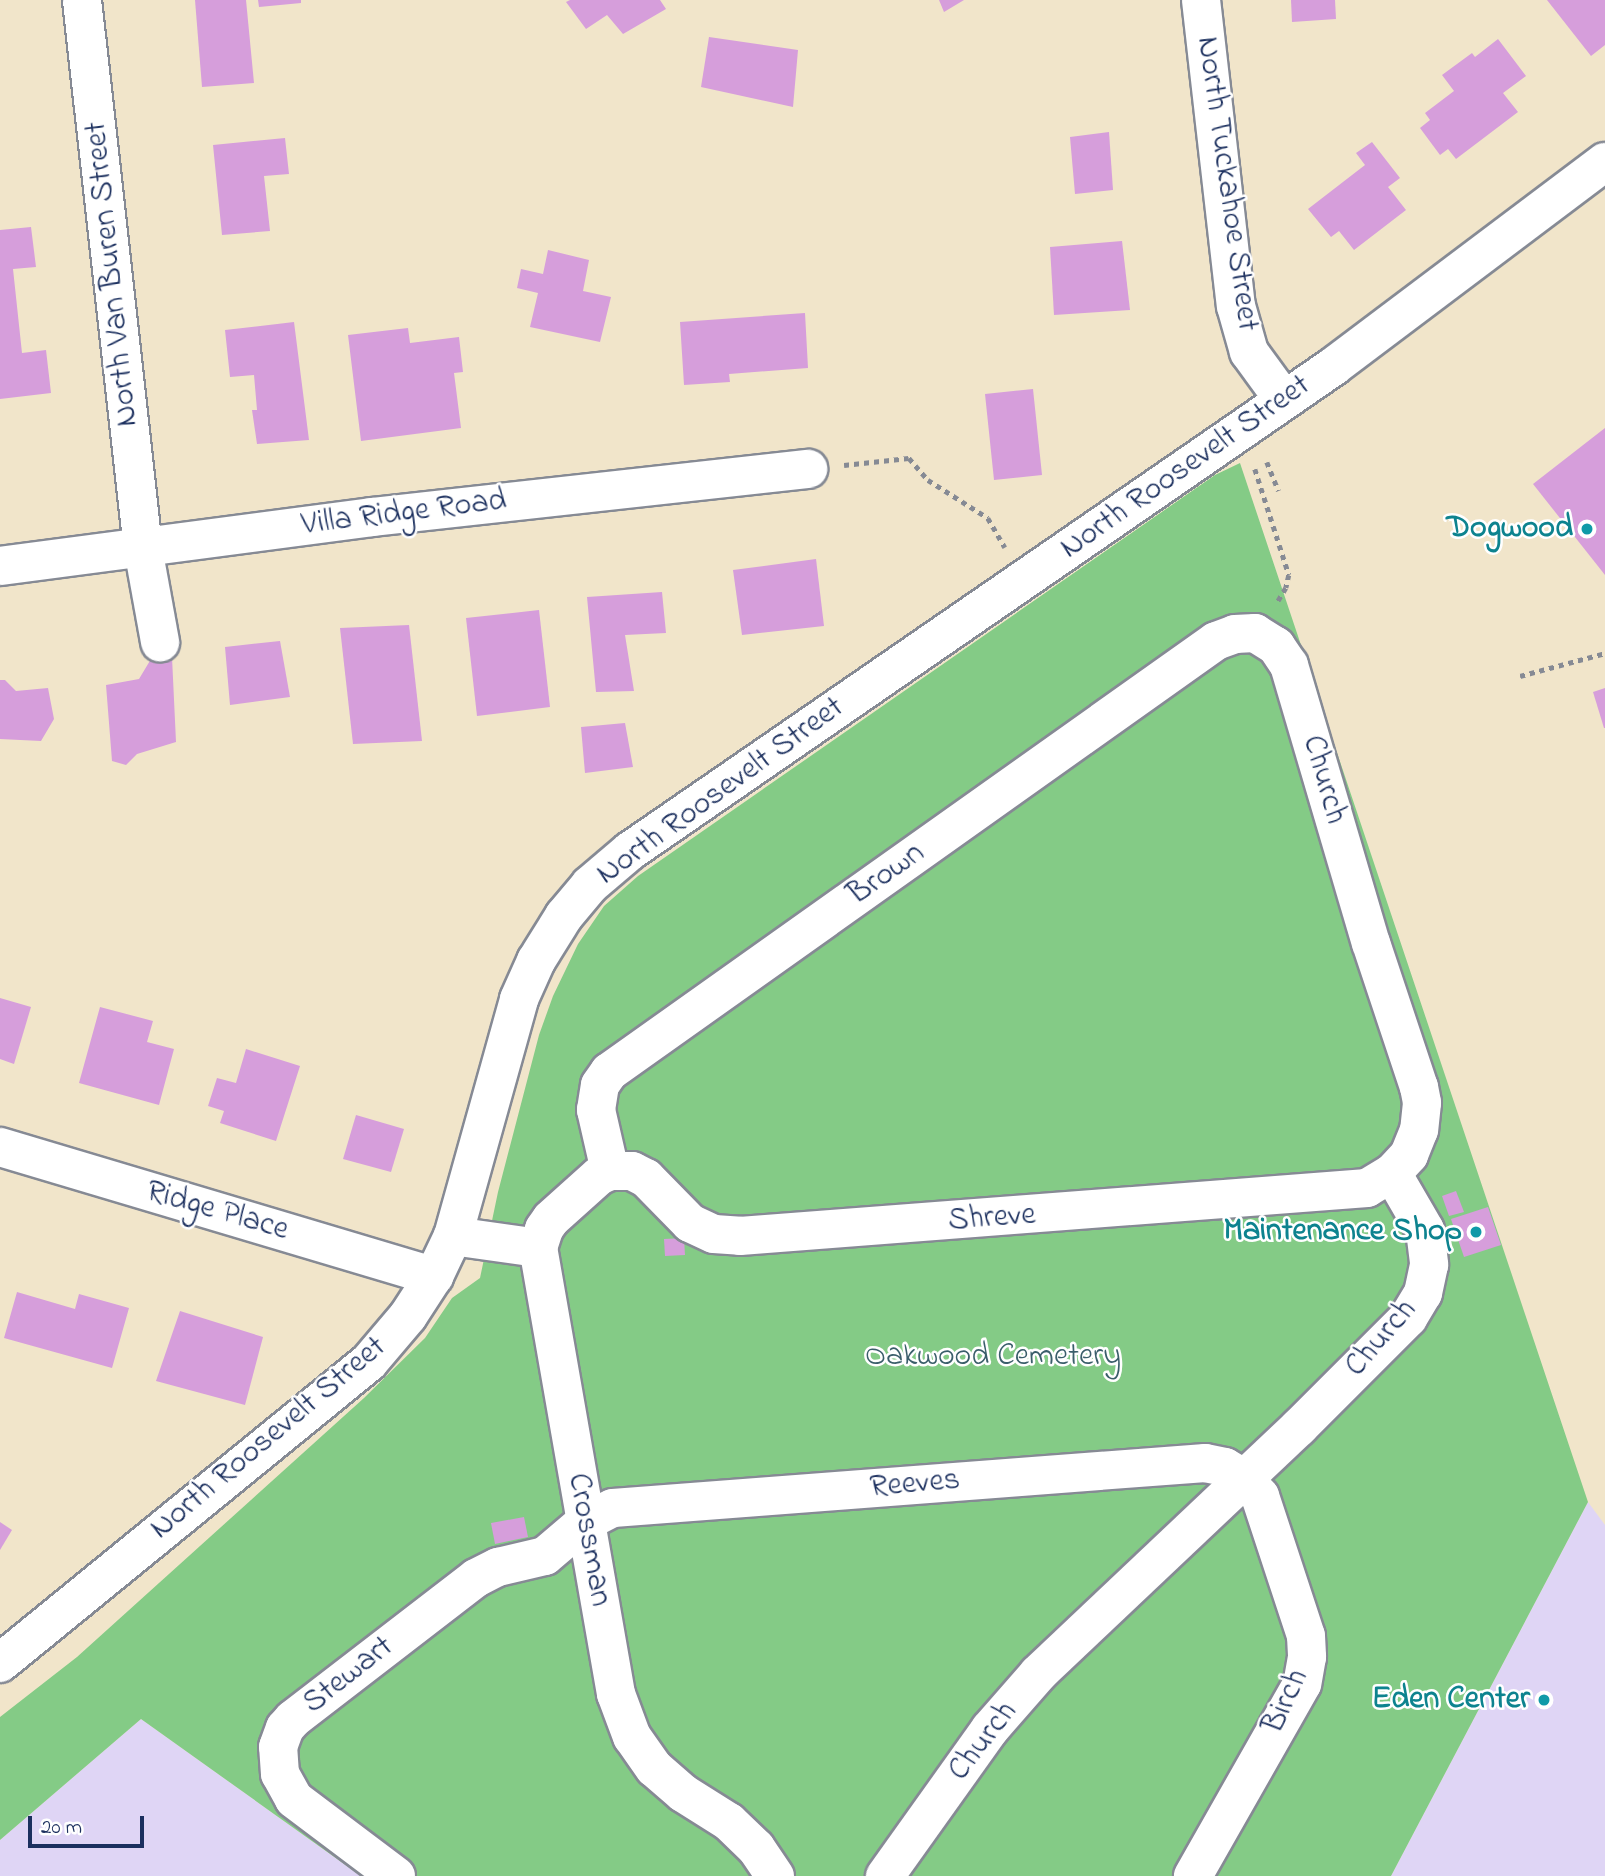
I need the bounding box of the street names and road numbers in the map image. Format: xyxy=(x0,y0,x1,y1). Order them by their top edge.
street label: North Tuckahoe Street xyxy=(1186,34,1266,334)
street label: North Van Buren Street xyxy=(78,120,148,428)
street label: North Roosevelt Street xyxy=(1054,367,1318,569)
street label: Villa Ridge Road xyxy=(299,482,509,546)
street label: North Roosevelt Street xyxy=(590,689,852,895)
street label: Church xyxy=(1292,731,1354,829)
street label: Brown xyxy=(841,835,933,915)
street label: Ridge Place xyxy=(142,1173,292,1251)
street label: Shreve xyxy=(947,1197,1037,1241)
street label: Church xyxy=(1338,1292,1426,1386)
street label: North Roosevelt Street xyxy=(143,1329,395,1549)
street label: Reeves xyxy=(868,1462,962,1508)
street label: Crossman xyxy=(557,1470,619,1610)
street label: Stewart xyxy=(296,1629,402,1723)
street label: Birch xyxy=(1256,1664,1318,1740)
street label: Church xyxy=(941,1695,1027,1789)

